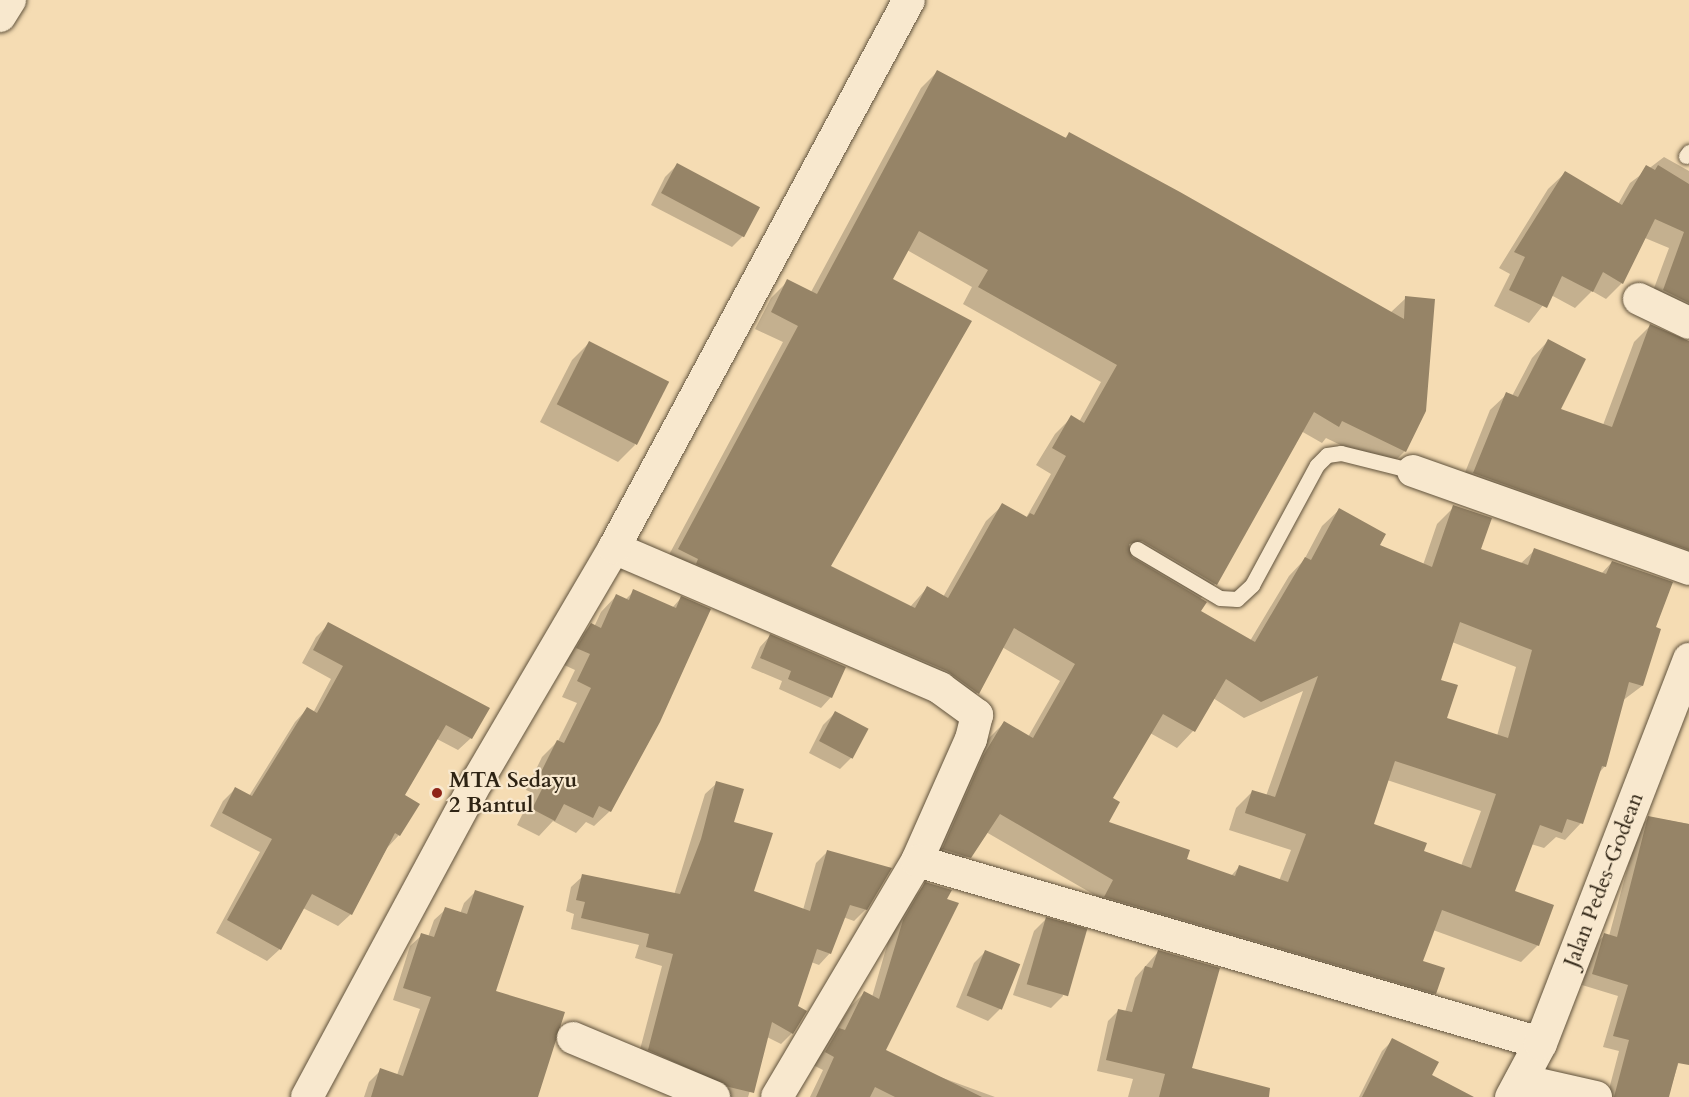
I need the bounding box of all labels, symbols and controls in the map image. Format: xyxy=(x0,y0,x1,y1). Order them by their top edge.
place label: MTA Sedayu 2 Bantul xyxy=(449,767,577,818)
marker: MTA Sedayu 2 Bantul xyxy=(430,786,444,800)
street label: Jalan Pedes-Godean xyxy=(1558,789,1650,971)

